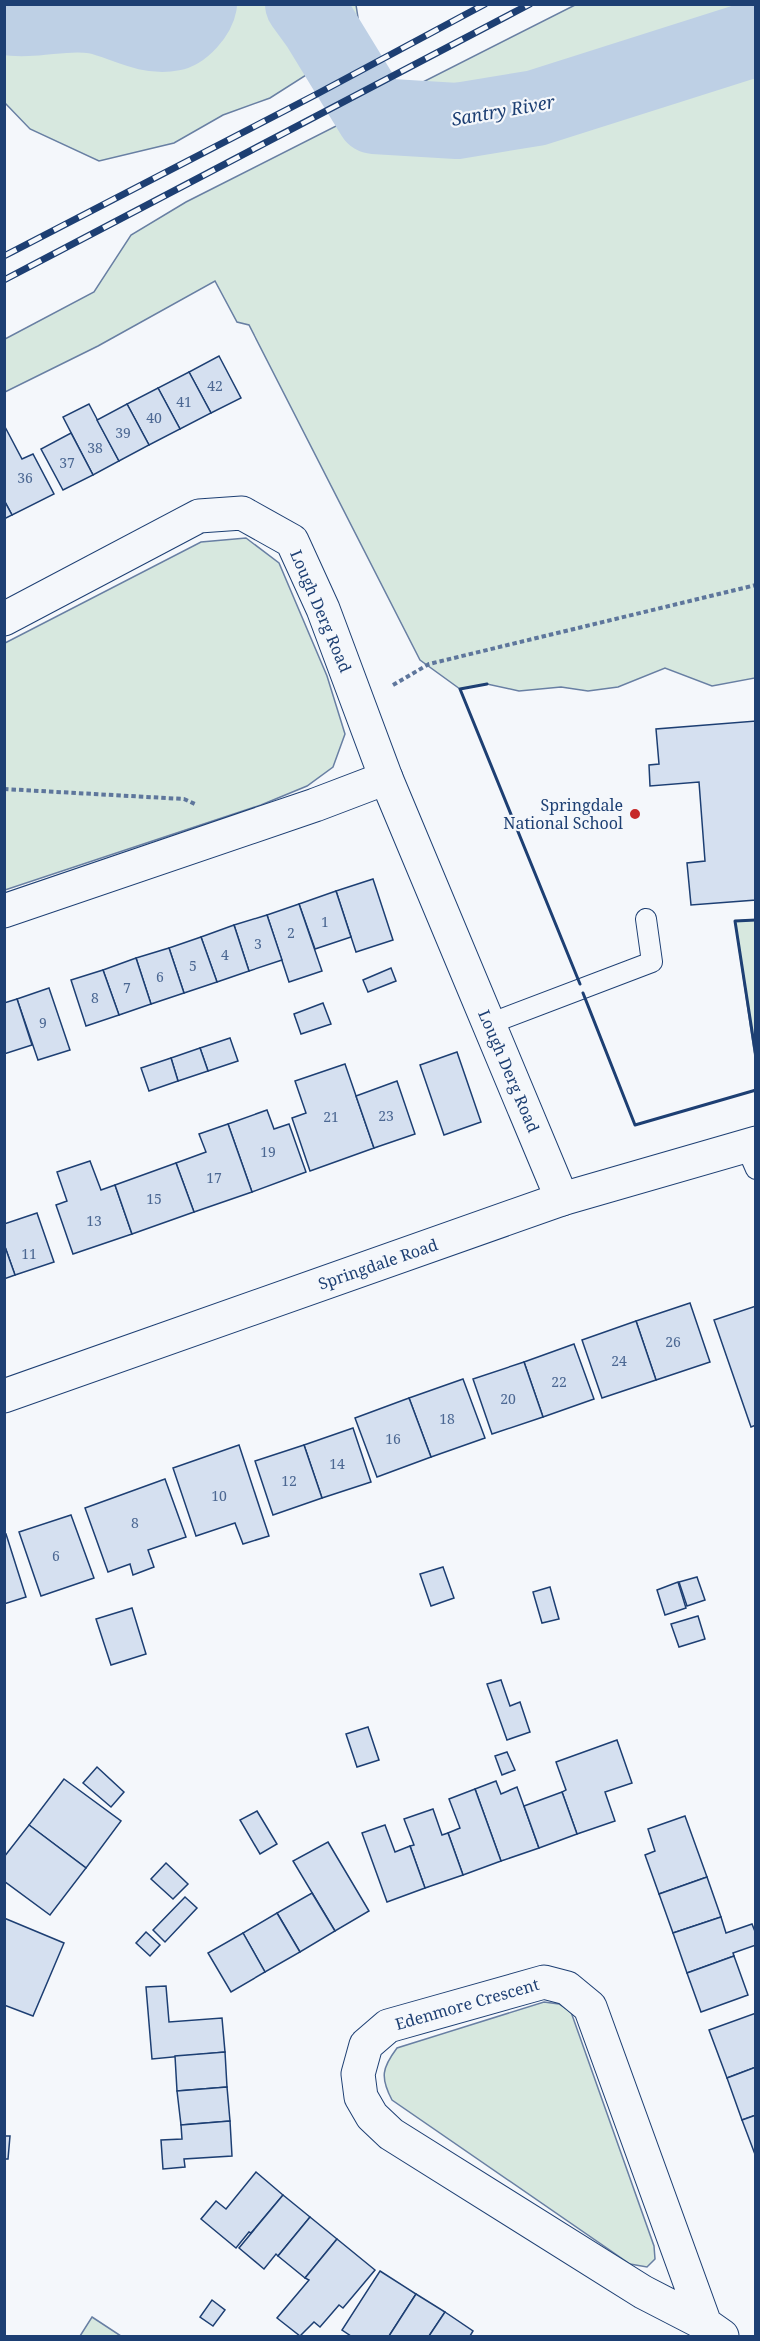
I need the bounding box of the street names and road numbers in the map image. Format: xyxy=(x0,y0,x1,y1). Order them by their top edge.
street label: Lough Derg Road xyxy=(285,546,357,676)
street label: Lough Derg Road xyxy=(473,1006,545,1136)
street label: Springdale Road xyxy=(315,1233,441,1295)
street label: Edenmore Crescent xyxy=(392,1973,542,2035)

